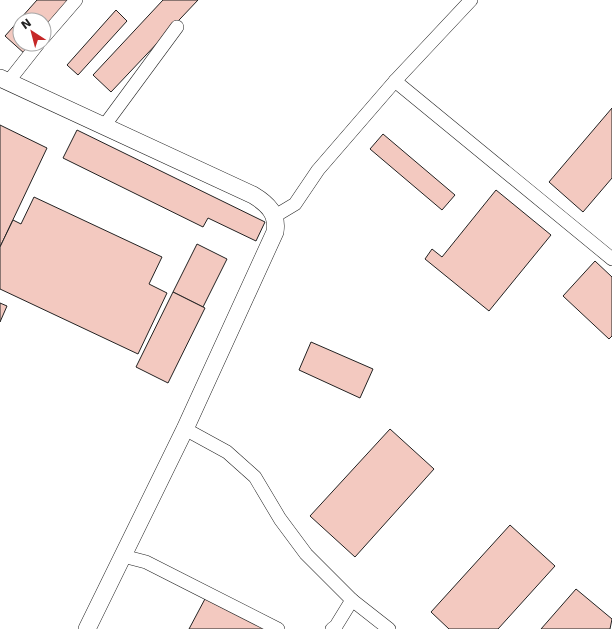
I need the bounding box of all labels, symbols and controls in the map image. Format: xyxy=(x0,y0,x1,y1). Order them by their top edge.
north arrow xyxy=(12,12,52,52)
text: N xyxy=(19,16,34,32)

